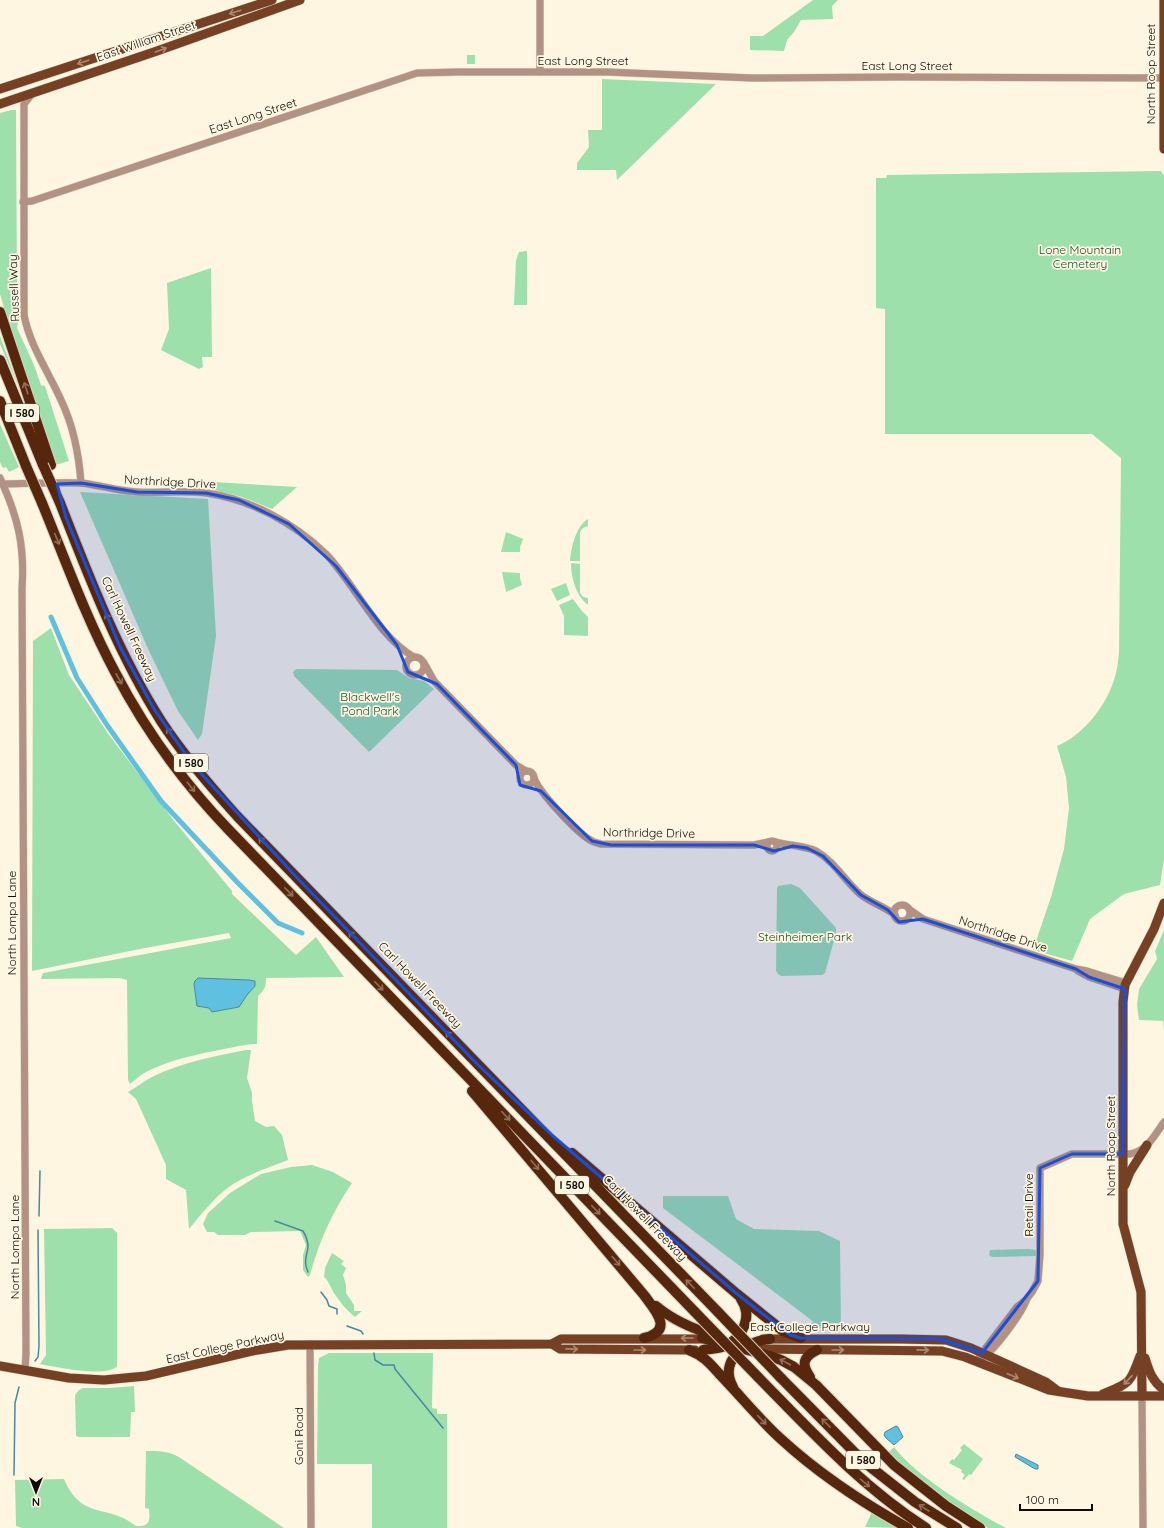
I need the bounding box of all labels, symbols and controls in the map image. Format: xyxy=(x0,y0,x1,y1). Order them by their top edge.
one-way arrow xyxy=(229,9,241,17)
street label: East William Street xyxy=(94,17,197,64)
street label: North Roop Street xyxy=(1143,24,1158,124)
one-way arrow xyxy=(155,45,167,53)
street label: East Long Street xyxy=(537,53,629,68)
street label: East Long Street xyxy=(861,58,953,73)
one-way arrow xyxy=(77,59,90,66)
street label: East Long Street xyxy=(207,94,299,137)
park label: Lone Mountain Cemetery xyxy=(1039,242,1121,271)
street label: Russell Way xyxy=(5,254,22,322)
one-way arrow xyxy=(21,382,29,394)
road number: I 580 xyxy=(5,404,39,422)
street label: Northridge Drive xyxy=(124,472,217,491)
one-way arrow xyxy=(53,532,61,544)
street label: Carl Howell Freeway xyxy=(99,574,160,684)
one-way arrow xyxy=(103,613,111,625)
one-way arrow xyxy=(115,673,123,685)
park label: Blackwell's Pond Park xyxy=(340,689,400,718)
one-way arrow xyxy=(166,728,174,739)
road number: I 580 xyxy=(174,754,208,772)
one-way arrow xyxy=(186,782,195,793)
street label: Northridge Drive xyxy=(603,824,695,841)
one-way arrow xyxy=(258,837,268,847)
street label: North Lompa Lane xyxy=(4,871,19,975)
one-way arrow xyxy=(284,887,294,897)
street label: Northridge Drive xyxy=(957,912,1049,955)
park label: Steinheimer Park xyxy=(758,929,852,944)
one-way arrow xyxy=(348,931,358,941)
street label: Carl Howell Freeway xyxy=(375,938,465,1031)
one-way arrow xyxy=(374,981,384,991)
one-way arrow xyxy=(445,1031,455,1041)
street label: North Roop Street xyxy=(1103,1096,1118,1196)
one-way arrow xyxy=(501,1111,510,1121)
one-way arrow xyxy=(530,1159,539,1170)
street label: Carl Howell Freeway xyxy=(600,1171,690,1264)
street label: Retail Drive xyxy=(1021,1173,1036,1237)
road number: I 580 xyxy=(555,1176,589,1194)
street label: North Lompa Lane xyxy=(7,1195,22,1299)
one-way arrow xyxy=(591,1205,601,1215)
one-way arrow xyxy=(611,1255,620,1266)
one-way arrow xyxy=(686,1279,695,1289)
street label: East College Parkway xyxy=(750,1319,870,1334)
street label: East College Parkway xyxy=(165,1327,285,1366)
one-way arrow xyxy=(681,1334,694,1342)
one-way arrow xyxy=(565,1345,578,1353)
one-way arrow xyxy=(633,1346,646,1354)
one-way arrow xyxy=(831,1346,844,1354)
one-way arrow xyxy=(916,1346,929,1354)
one-way arrow xyxy=(779,1358,791,1365)
one-way arrow xyxy=(1007,1373,1019,1380)
one-way arrow xyxy=(1124,1375,1133,1385)
street label: Goni Road xyxy=(291,1407,306,1465)
one-way arrow xyxy=(757,1415,767,1425)
one-way arrow xyxy=(821,1418,831,1428)
road number: I 580 xyxy=(846,1451,880,1469)
north arrow xyxy=(16,1472,56,1512)
one-way arrow xyxy=(860,1479,870,1488)
scale bar xyxy=(1020,1486,1092,1512)
text: 100 m xyxy=(1026,1492,1059,1507)
text: N xyxy=(32,1495,40,1509)
one-way arrow xyxy=(918,1503,930,1511)

